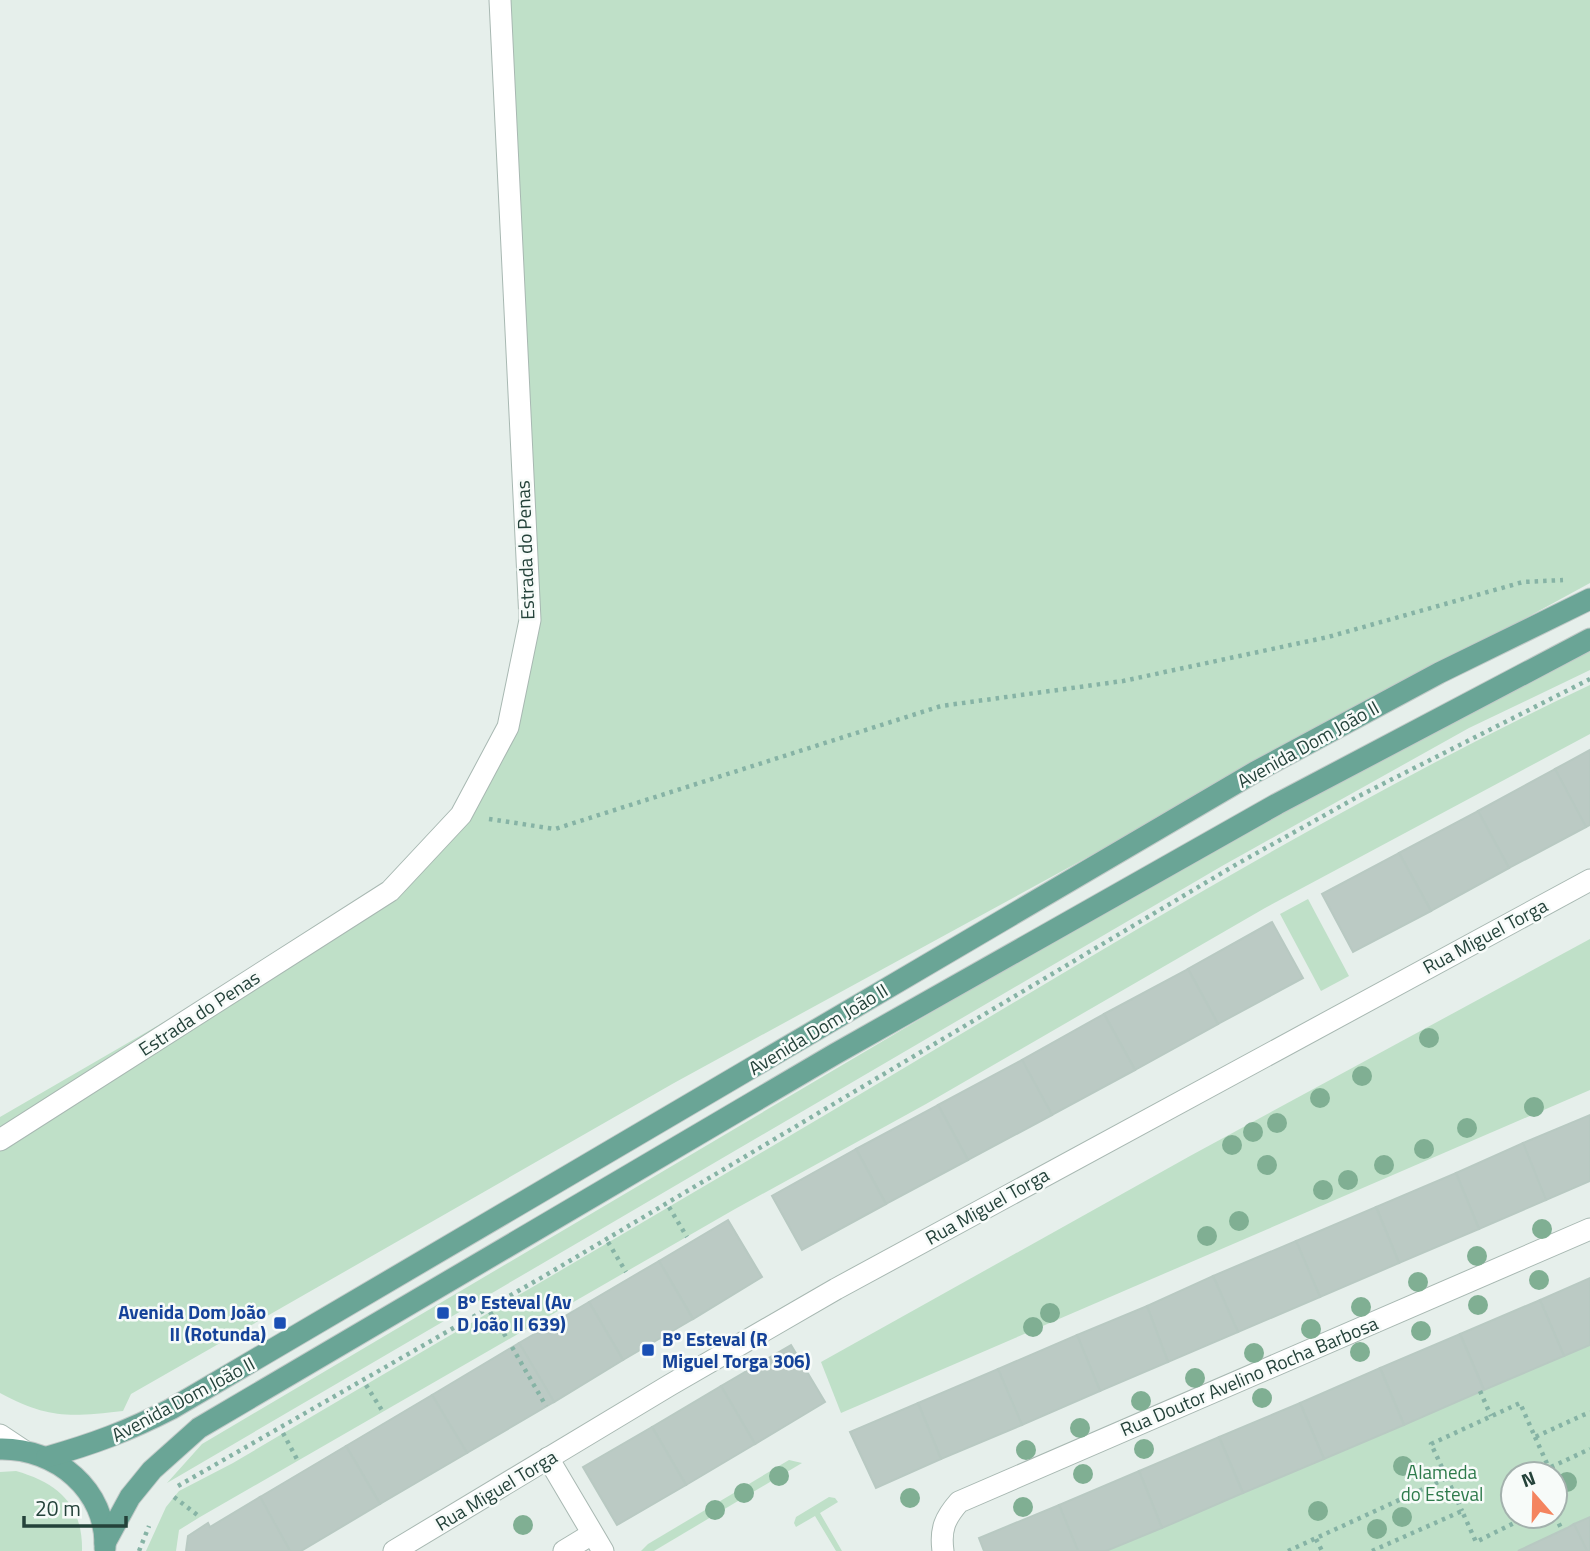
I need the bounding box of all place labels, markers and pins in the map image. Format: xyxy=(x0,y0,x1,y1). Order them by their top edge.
place label: Bº Esteval (Av D João II 639) xyxy=(457,1287,572,1338)
place label: Avenida Dom João II (Rotunda) xyxy=(118,1297,266,1348)
marker: Bº Esteval (Av D João II 639) xyxy=(435,1305,451,1321)
marker: Avenida Dom João II (Rotunda) xyxy=(272,1315,288,1331)
place label: Bº Esteval (R Miguel Torga 306) xyxy=(662,1324,811,1375)
marker: Bº Esteval (R Miguel Torga 306) xyxy=(640,1342,656,1358)

